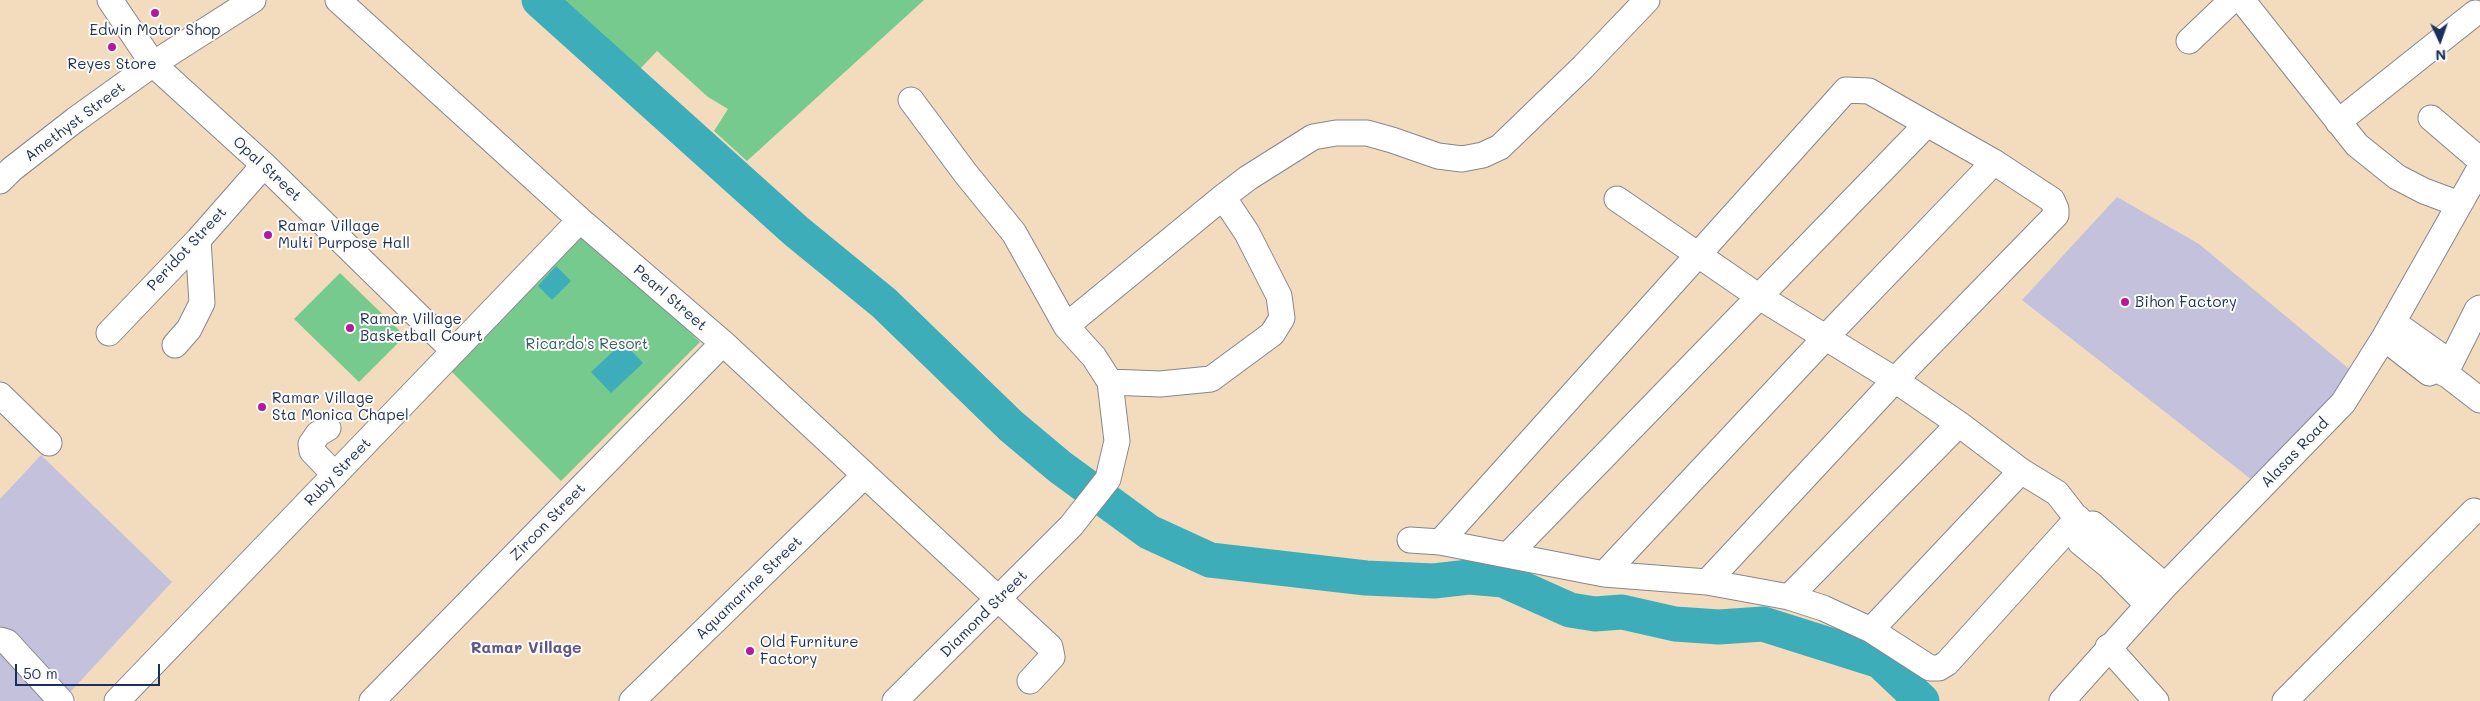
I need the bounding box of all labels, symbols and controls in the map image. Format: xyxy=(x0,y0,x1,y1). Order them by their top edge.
marker: Edwin Motor Shop xyxy=(149,7,161,19)
north arrow xyxy=(2415,15,2465,65)
place label: Edwin Motor Shop xyxy=(89,21,221,39)
marker: Reyes Store xyxy=(106,41,118,53)
text: N xyxy=(2435,46,2447,65)
place label: Reyes Store xyxy=(68,55,156,73)
street label: Amethyst Street xyxy=(21,78,129,166)
street label: Opal Street xyxy=(229,133,305,205)
street label: Peridot Street xyxy=(144,203,230,295)
place label: Ramar Village Multi Purpose Hall xyxy=(278,217,410,252)
marker: Ramar Village Multi Purpose Hall xyxy=(262,229,274,241)
street label: Pearl Street xyxy=(630,261,710,335)
place label: Bihon Factory xyxy=(2135,293,2237,311)
marker: Bihon Factory xyxy=(2119,296,2131,308)
place label: Ramar Village Basketball Court xyxy=(360,310,483,345)
marker: Ramar Village Basketball Court xyxy=(344,322,356,334)
park label: Ricardo's Resort xyxy=(526,335,648,353)
place label: Ramar Village Sta Monica Chapel xyxy=(272,389,409,424)
marker: Ramar Village Sta Monica Chapel xyxy=(256,401,268,413)
street label: Alasas Road xyxy=(2257,415,2333,491)
street label: Ruby Street xyxy=(301,434,375,510)
street label: Zircon Street xyxy=(507,479,589,565)
street label: Aquamarine Street xyxy=(692,533,806,643)
street label: Diamond Street xyxy=(937,567,1031,661)
place label: Old Furniture Factory xyxy=(760,633,859,668)
district label: Ramar Village xyxy=(470,638,582,658)
marker: Old Furniture Factory xyxy=(744,645,756,657)
scale bar xyxy=(18,654,162,686)
text: 50 m xyxy=(23,663,58,683)

